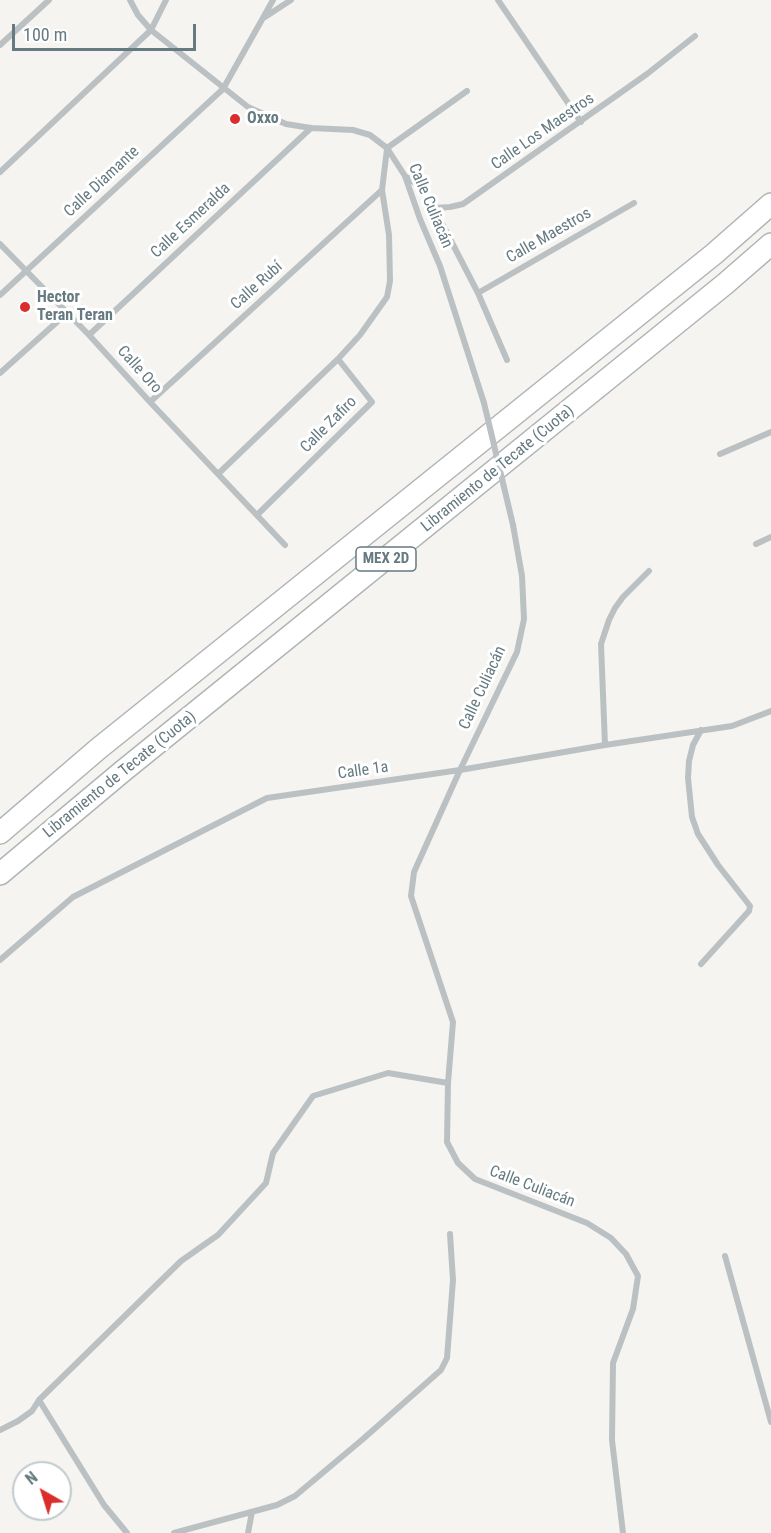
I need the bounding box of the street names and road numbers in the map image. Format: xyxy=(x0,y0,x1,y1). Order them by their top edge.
street label: Calle Los Maestros xyxy=(488,89,598,175)
street label: Calle Diamante xyxy=(61,142,143,222)
street label: Calle Culiacán xyxy=(404,161,456,251)
street label: Calle Esmeralda xyxy=(147,179,235,263)
street label: Calle Maestros xyxy=(503,204,595,268)
street label: Calle Rubí xyxy=(227,258,287,314)
street label: Calle Oro xyxy=(113,342,165,398)
street label: Calle Zafiro xyxy=(297,393,361,457)
street label: Libramiento de Tecate (Cuota) xyxy=(418,401,578,537)
road number: MEX 2D xyxy=(356,547,416,571)
street label: Calle Culiacán xyxy=(455,643,511,733)
street label: Libramiento de Tecate (Cuota) xyxy=(40,707,200,843)
street label: Calle 1a xyxy=(337,758,389,784)
street label: Calle Culiacán xyxy=(487,1162,577,1212)

